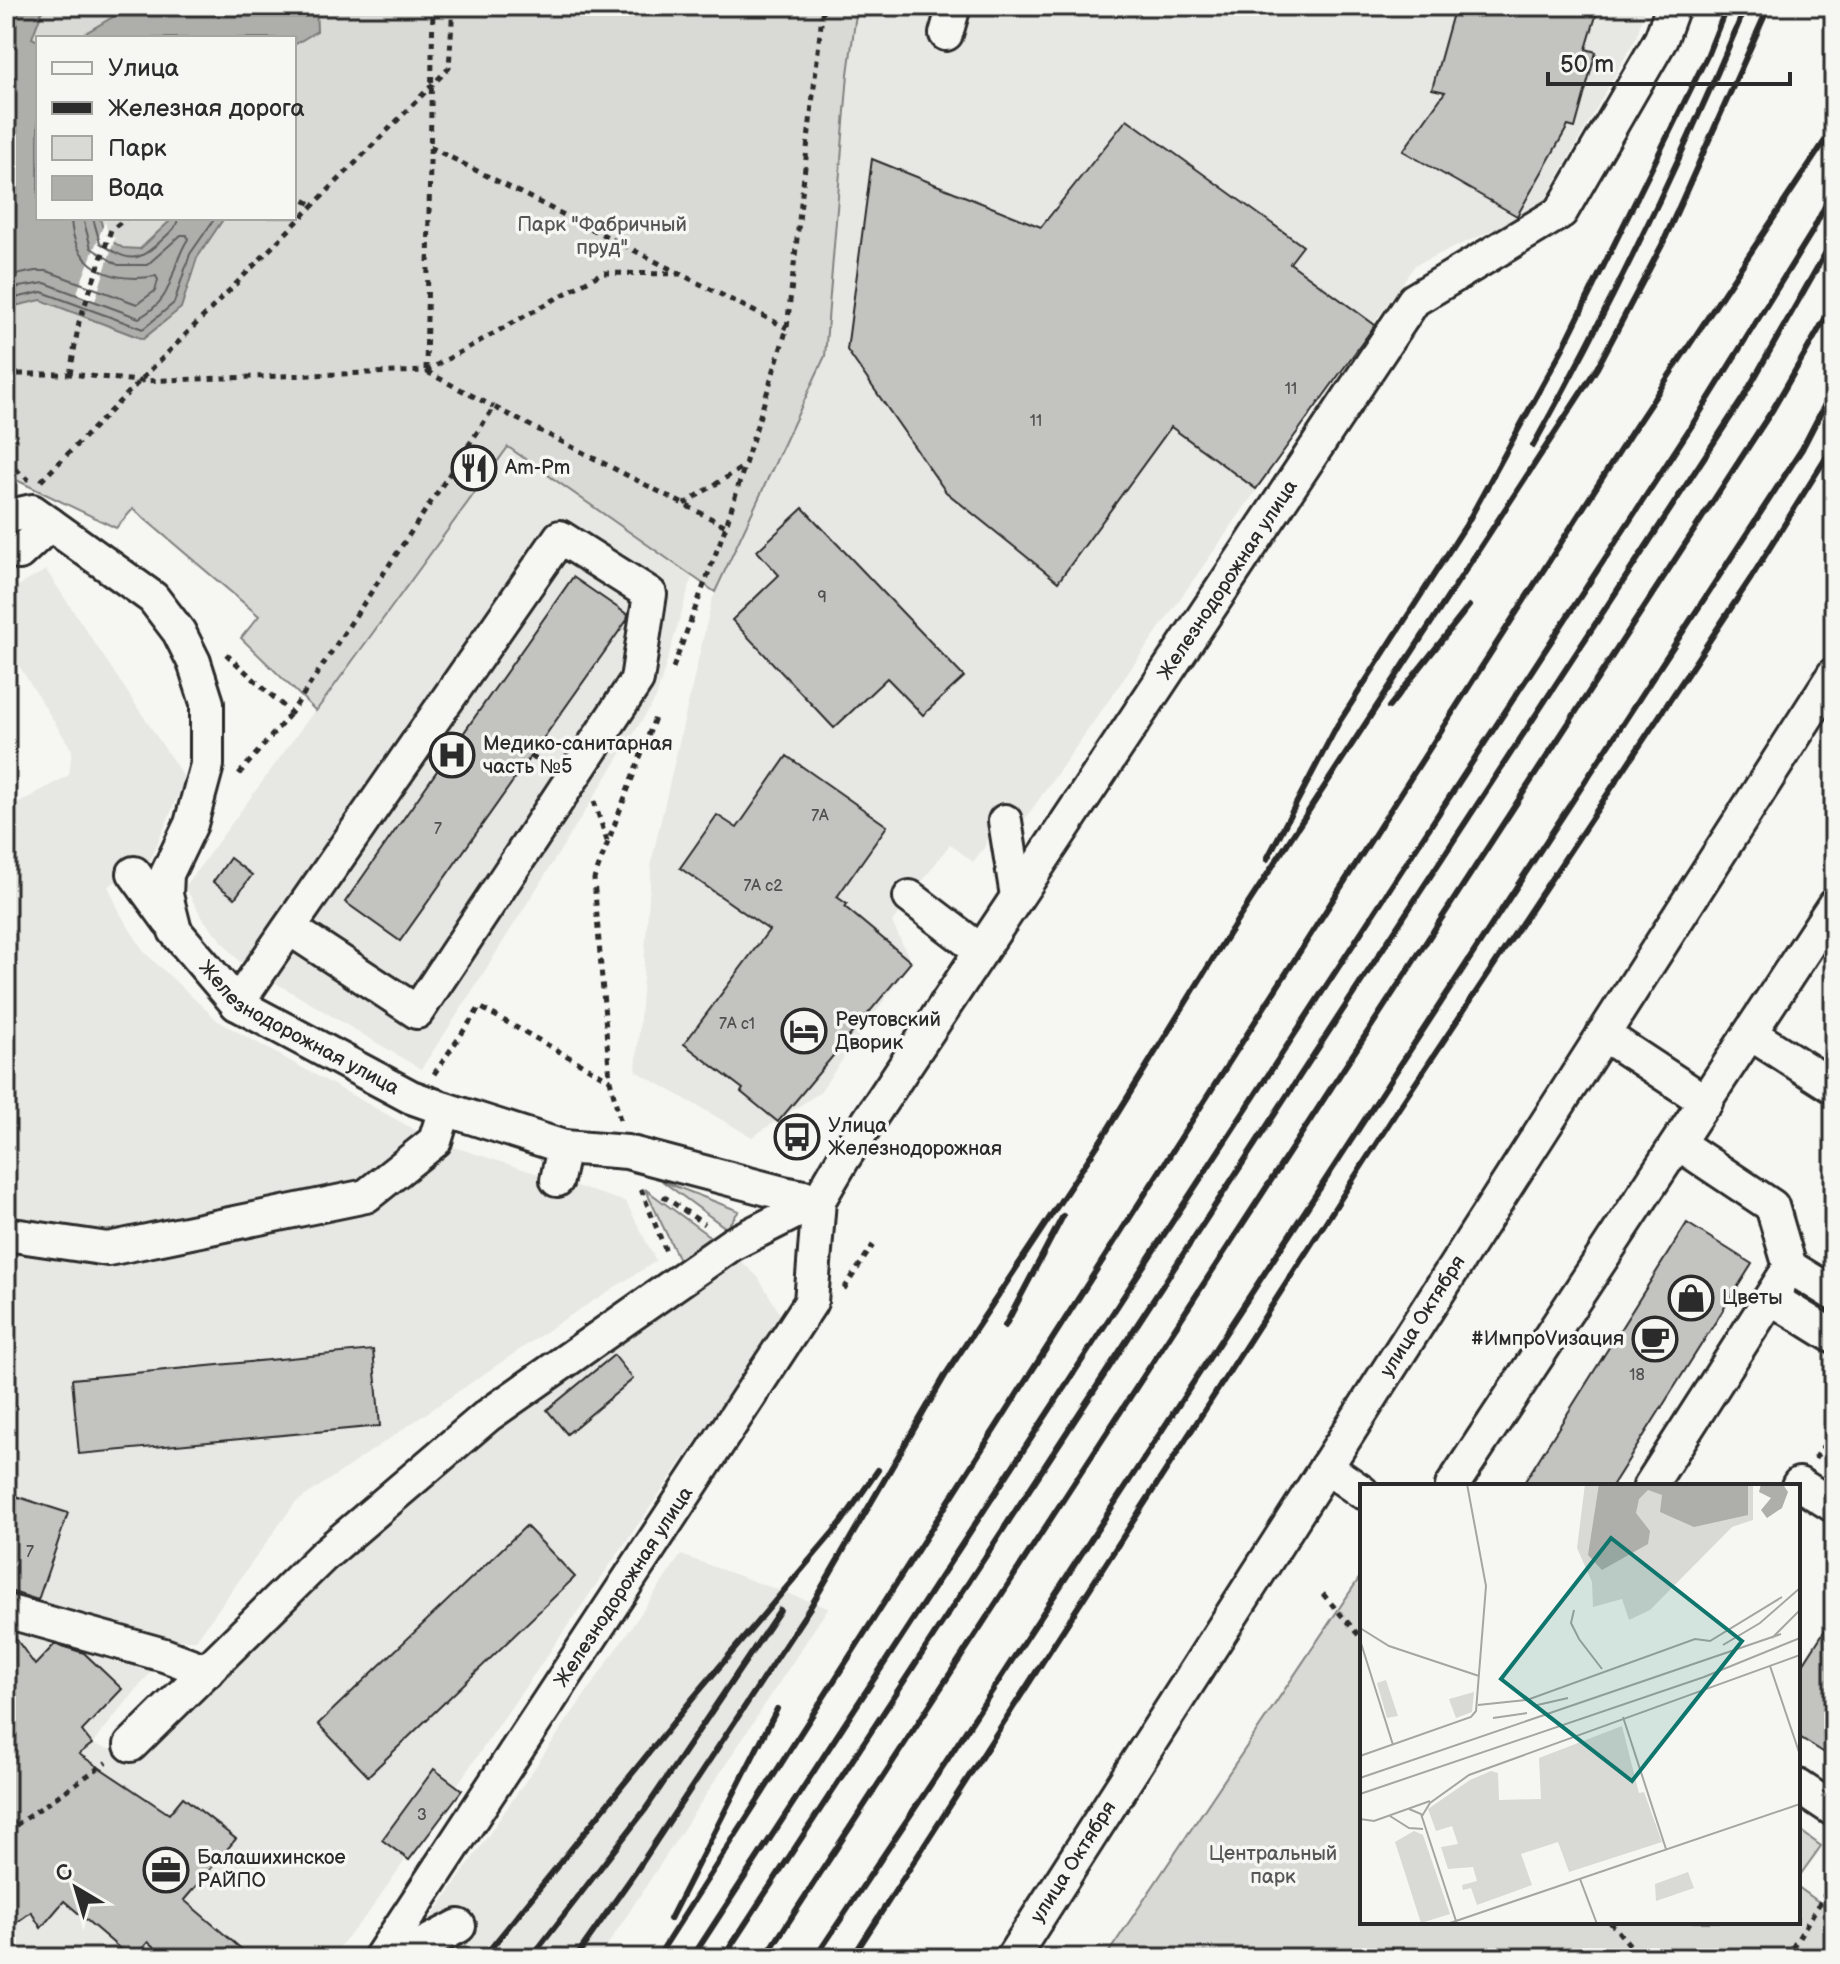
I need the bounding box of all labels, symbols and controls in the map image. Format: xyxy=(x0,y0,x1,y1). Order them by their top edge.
legend xyxy=(36,36,296,220)
scale bar xyxy=(1548,36,1790,86)
text: 50 m xyxy=(1560,50,1614,79)
text: Улица xyxy=(108,54,179,83)
text: Железная дорога xyxy=(108,94,305,123)
text: Парк xyxy=(108,134,167,163)
text: Вода xyxy=(108,174,164,203)
park label: Парк "Фабричный пруд" xyxy=(517,213,687,260)
house number: 11 xyxy=(1285,380,1297,399)
house number: 11 xyxy=(1030,412,1042,431)
restaurant icon: Am-Pm xyxy=(450,444,498,492)
place label: Am-Pm xyxy=(505,456,570,480)
street label: Железнодорожная улица xyxy=(1153,475,1303,685)
house number: 9 xyxy=(817,588,827,607)
hospital icon: Медико-санитарная часть №5 xyxy=(428,731,476,779)
place label: Медико-санитарная часть №5 xyxy=(483,732,673,779)
house number: 7А xyxy=(811,807,829,826)
house number: 7 xyxy=(434,820,442,839)
house number: 7А с2 xyxy=(743,877,783,896)
street label: Железнодорожная улица xyxy=(193,956,403,1100)
hotel icon: Реутовский Дворик xyxy=(780,1007,828,1055)
place label: Реутовский Дворик xyxy=(835,1008,941,1055)
house number: 7А с1 xyxy=(719,1015,755,1034)
bus stop icon: Улица Железнодорожная xyxy=(773,1113,821,1161)
place label: Улица Железнодорожная xyxy=(828,1114,1002,1161)
street label: улица Октября xyxy=(1375,1251,1471,1382)
shop icon: Цветы xyxy=(1667,1274,1715,1322)
place label: Цветы xyxy=(1722,1286,1783,1310)
cafe icon: #ИмпроVизация xyxy=(1631,1315,1679,1363)
place label: #ИмпроVизация xyxy=(1471,1327,1624,1351)
house number: 18 xyxy=(1629,1366,1645,1385)
street label: Железнодорожная улица xyxy=(549,1482,698,1692)
inset map xyxy=(1360,1484,1800,1924)
house number: 7 xyxy=(26,1543,34,1562)
street label: улица Октября xyxy=(1026,1797,1121,1927)
house number: 3 xyxy=(417,1806,427,1825)
park label: Центральный парк xyxy=(1209,1842,1337,1889)
office icon: Балашихинское РАЙПО xyxy=(142,1846,190,1894)
place label: Балашихинское РАЙПО xyxy=(197,1846,346,1893)
north arrow xyxy=(36,1848,116,1928)
text: С xyxy=(50,1858,79,1889)

